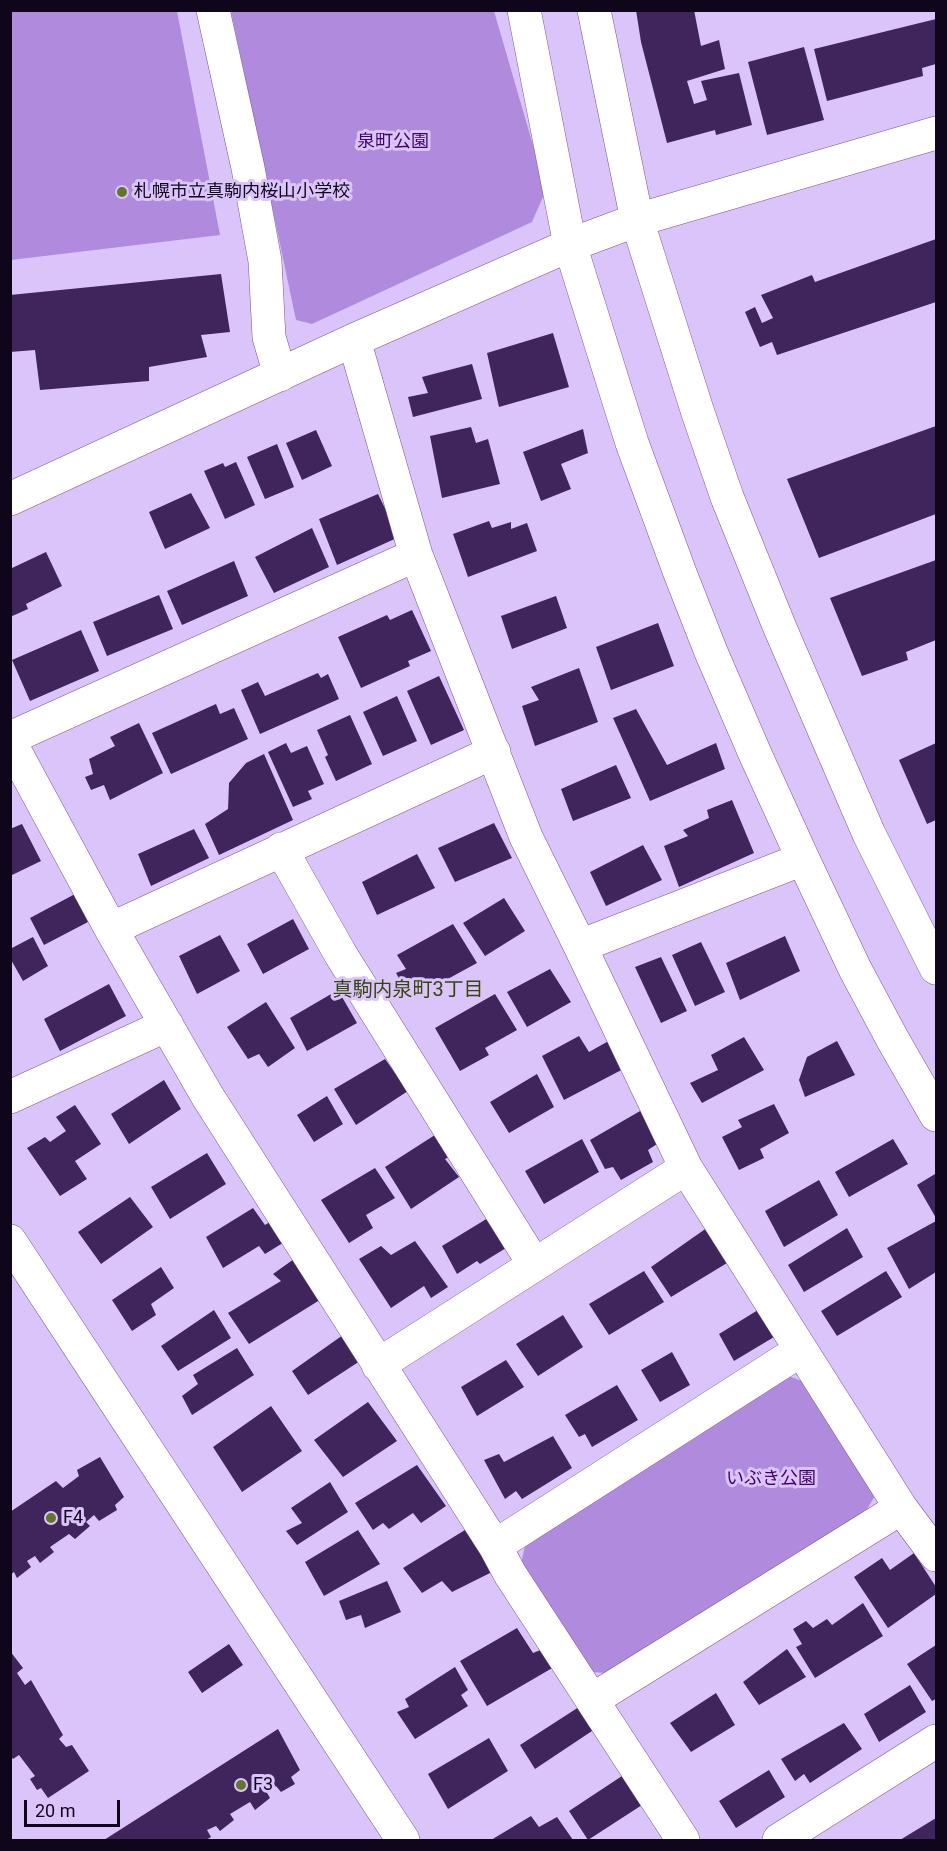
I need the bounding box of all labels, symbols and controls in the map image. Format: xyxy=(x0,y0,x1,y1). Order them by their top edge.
park label: 泉町公園 xyxy=(357,131,429,153)
place label: 札幌市立真駒内桜山小学校 xyxy=(134,181,350,203)
marker: 札幌市立真駒内桜山小学校 xyxy=(115,185,129,199)
district label: 真駒内泉町3丁目 xyxy=(332,979,484,1003)
park label: いぶき公園 xyxy=(726,1468,816,1490)
place label: F4 xyxy=(63,1507,83,1529)
marker: F4 xyxy=(44,1511,58,1525)
place label: F3 xyxy=(253,1774,273,1796)
marker: F3 xyxy=(234,1778,248,1792)
scale bar xyxy=(27,1788,123,1826)
text: 20 m xyxy=(35,1800,75,1821)

